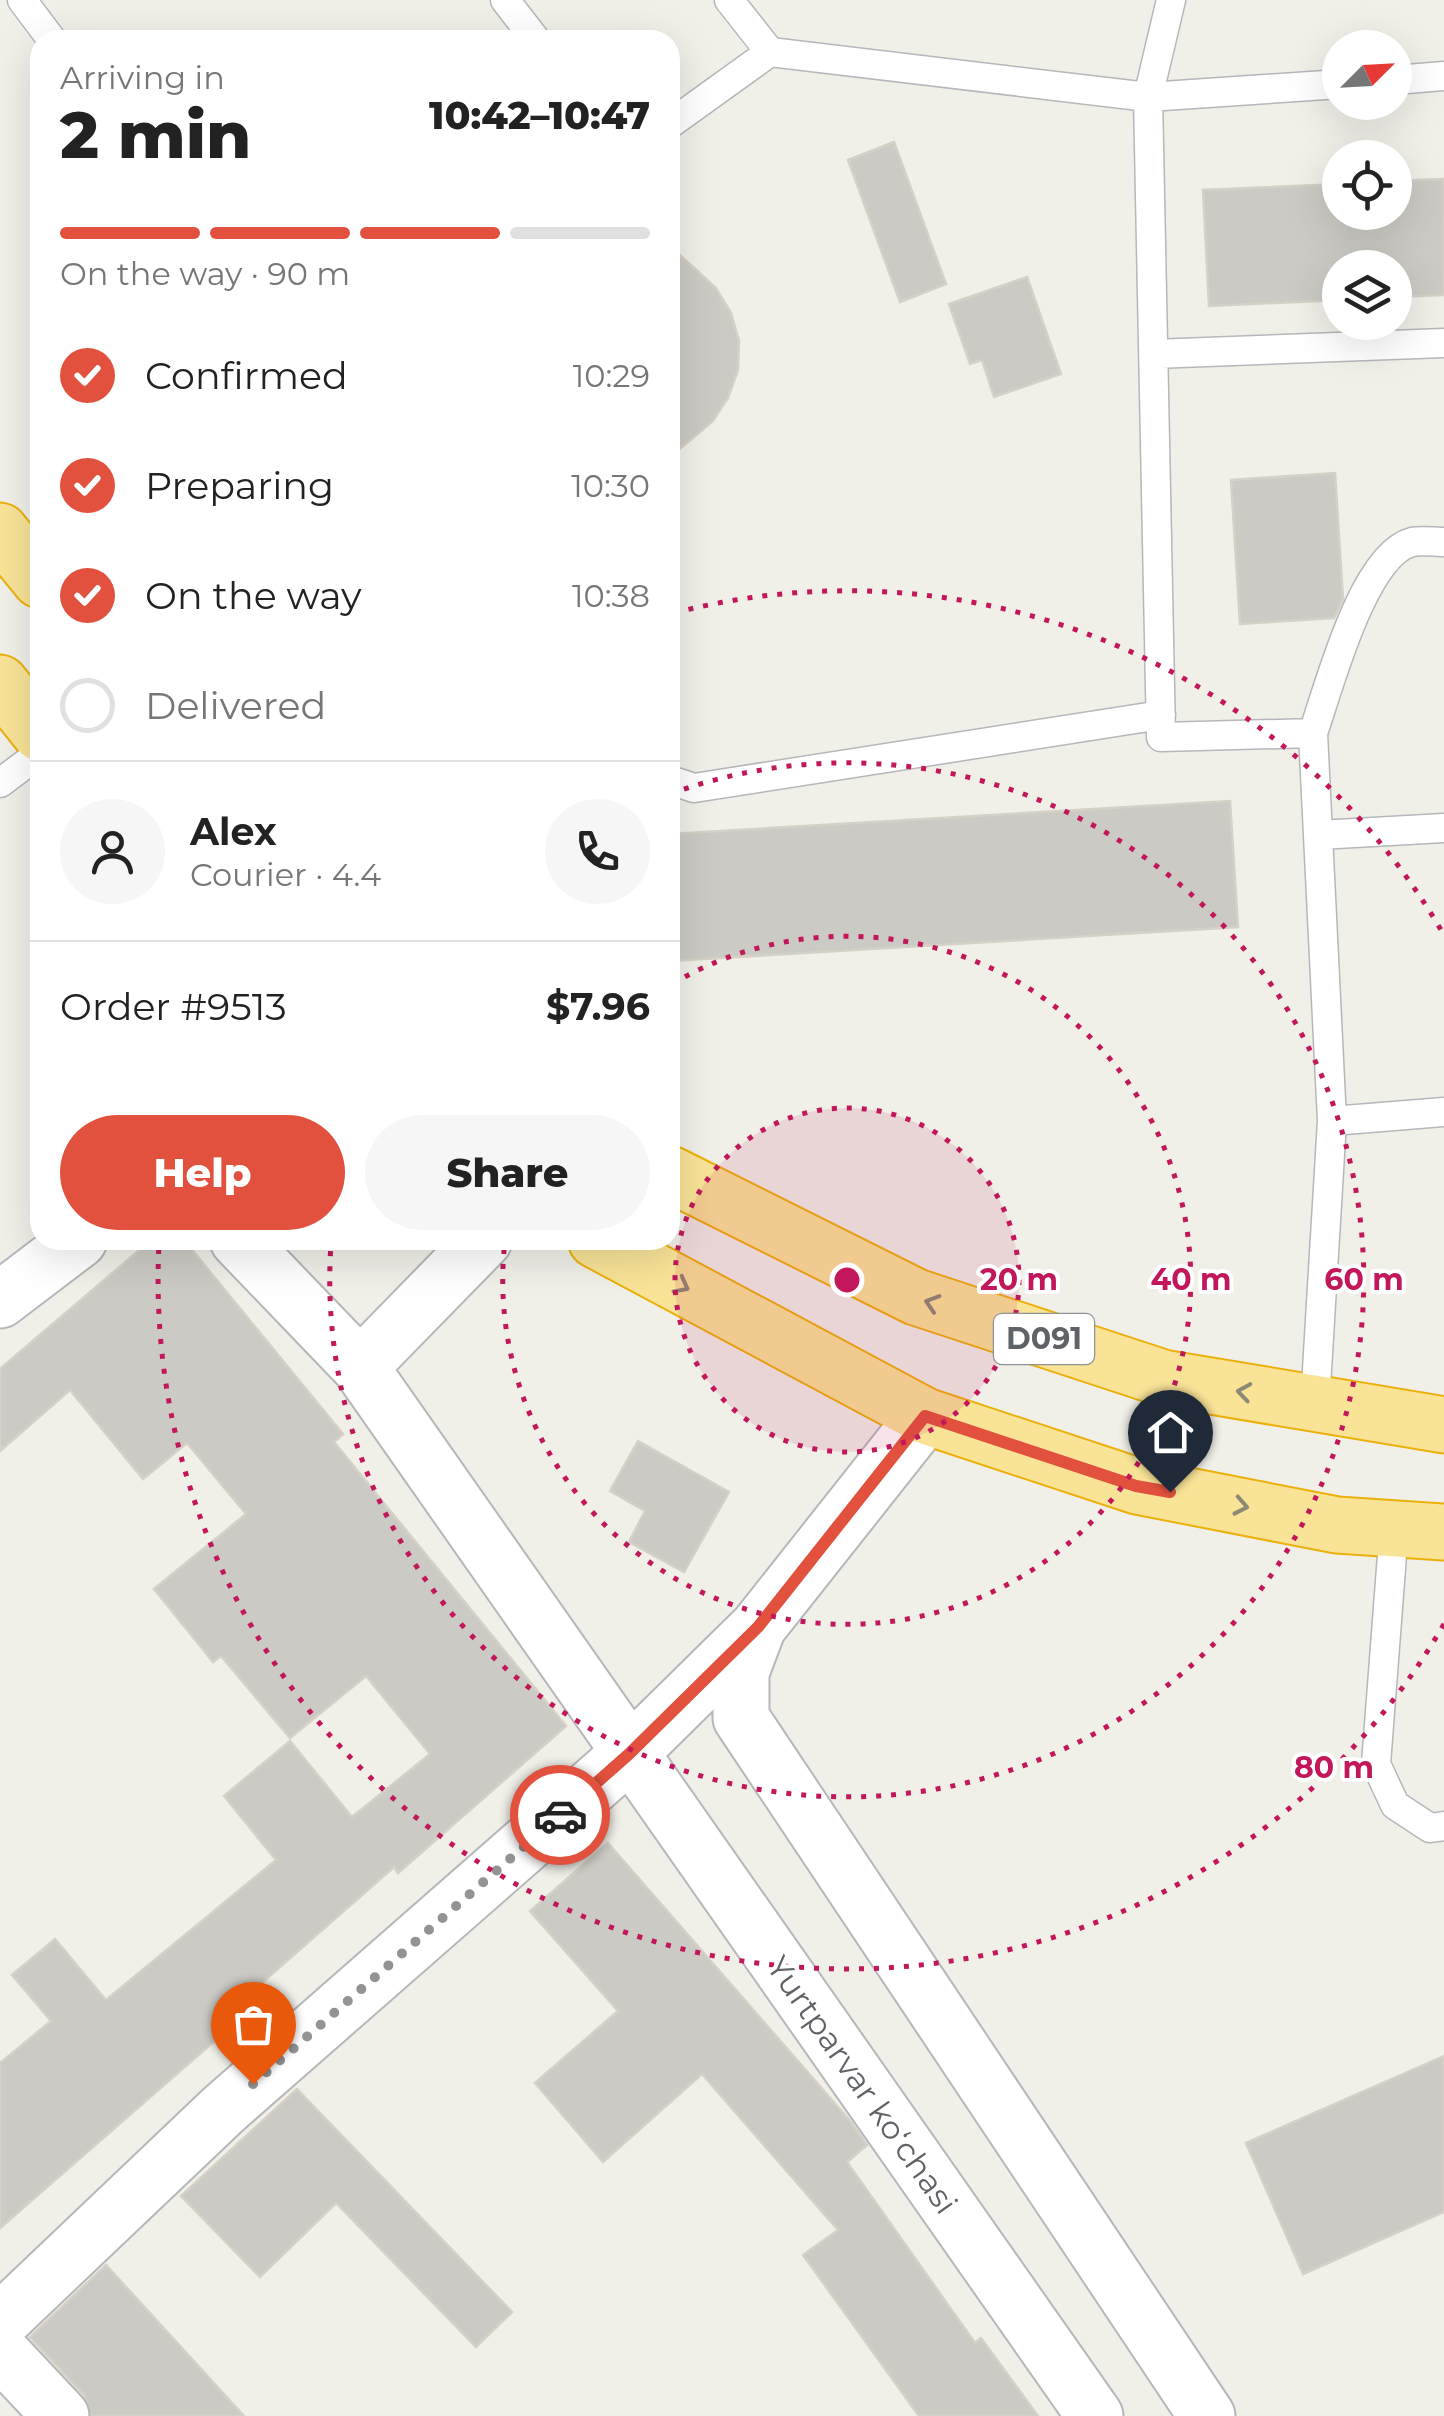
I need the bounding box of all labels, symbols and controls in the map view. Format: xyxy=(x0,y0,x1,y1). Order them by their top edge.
north arrow xyxy=(1322,30,1412,120)
map controls xyxy=(1322,30,1412,340)
text: Arriving in xyxy=(60,58,225,97)
text: 10:42–10:47 xyxy=(429,92,650,139)
text: 2 min xyxy=(60,95,251,174)
button: locate xyxy=(1322,140,1412,230)
button: layers xyxy=(1322,250,1412,340)
text: On the way · 90 m xyxy=(60,254,350,293)
icon: check xyxy=(60,348,115,403)
text: Confirmed xyxy=(145,352,348,399)
text: 10:29 xyxy=(573,356,650,395)
icon: check xyxy=(60,458,115,513)
text: Preparing xyxy=(145,462,334,509)
text: 10:30 xyxy=(571,466,650,505)
icon: check xyxy=(60,568,115,623)
text: On the way xyxy=(145,572,362,619)
text: 10:38 xyxy=(572,576,650,615)
text: Delivered xyxy=(145,682,326,729)
button: person xyxy=(60,799,165,904)
button: phone xyxy=(545,799,650,904)
text: Alex xyxy=(190,808,277,855)
text: Courier · 4.4 xyxy=(190,855,381,894)
text: Order #9513 xyxy=(60,983,287,1030)
text: $7.96 xyxy=(546,983,650,1030)
button: Help xyxy=(60,1115,345,1230)
button: Share xyxy=(365,1115,650,1230)
text: 20 m xyxy=(980,1261,1058,1298)
text: 40 m xyxy=(1151,1261,1232,1298)
text: 60 m xyxy=(1324,1261,1404,1298)
centre of rings xyxy=(829,1262,865,1298)
one-way arrow xyxy=(671,1273,689,1293)
one-way arrow xyxy=(925,1294,942,1314)
road number: D091 xyxy=(994,1314,1094,1364)
one-way arrow xyxy=(1236,1382,1253,1403)
pin xyxy=(1128,1390,1213,1493)
icon: home xyxy=(1143,1405,1198,1460)
one-way arrow xyxy=(1232,1495,1249,1516)
text: 80 m xyxy=(1294,1749,1374,1786)
courier xyxy=(510,1765,610,1865)
icon: car xyxy=(533,1788,588,1843)
street label: Yurtparvar koʻchasi xyxy=(759,1948,966,2221)
pin xyxy=(211,1982,296,2085)
icon: bag xyxy=(226,1997,281,2052)

